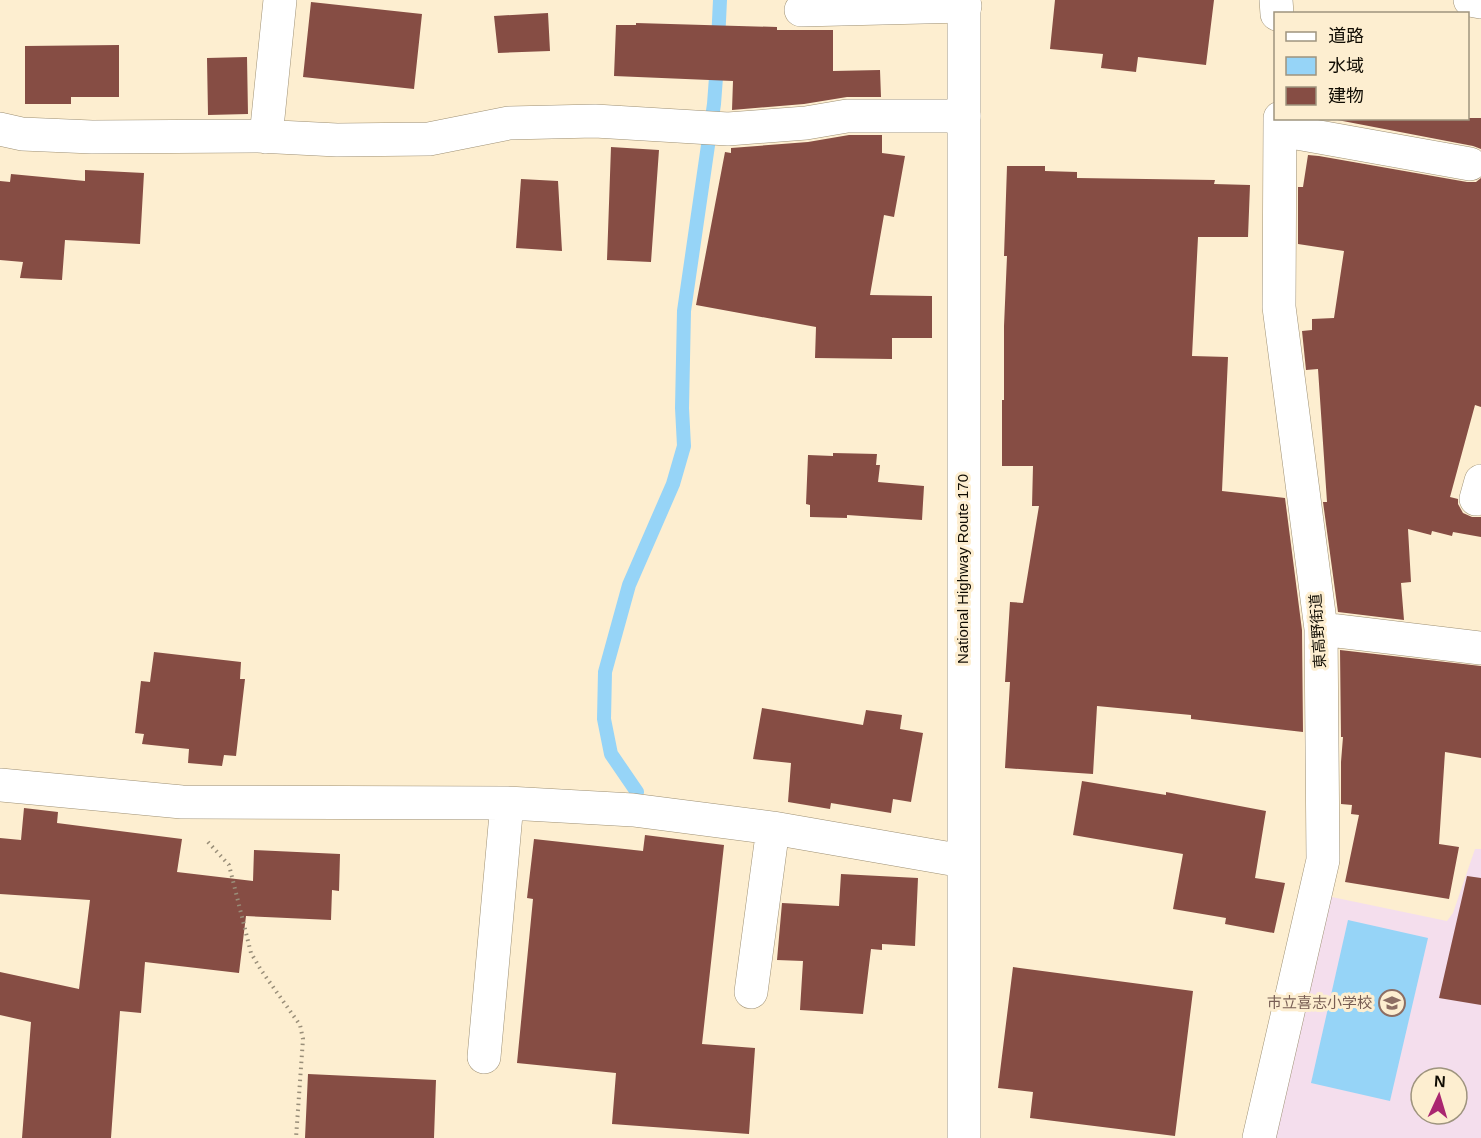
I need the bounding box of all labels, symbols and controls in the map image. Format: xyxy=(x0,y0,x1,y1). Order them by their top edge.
legend xyxy=(1274,12,1469,120)
text: 道路 xyxy=(1328,26,1364,46)
text: 水域 xyxy=(1328,56,1364,76)
text: 建物 xyxy=(1328,86,1364,106)
street label: National Highway Route 170 xyxy=(954,474,971,664)
street label: 東高野街道 xyxy=(1306,593,1329,669)
school or university icon: 市立喜志小学校 xyxy=(1377,988,1407,1018)
place label: 市立喜志小学校 xyxy=(1267,994,1372,1011)
north arrow xyxy=(1409,1066,1469,1126)
text: N xyxy=(1434,1073,1446,1090)

